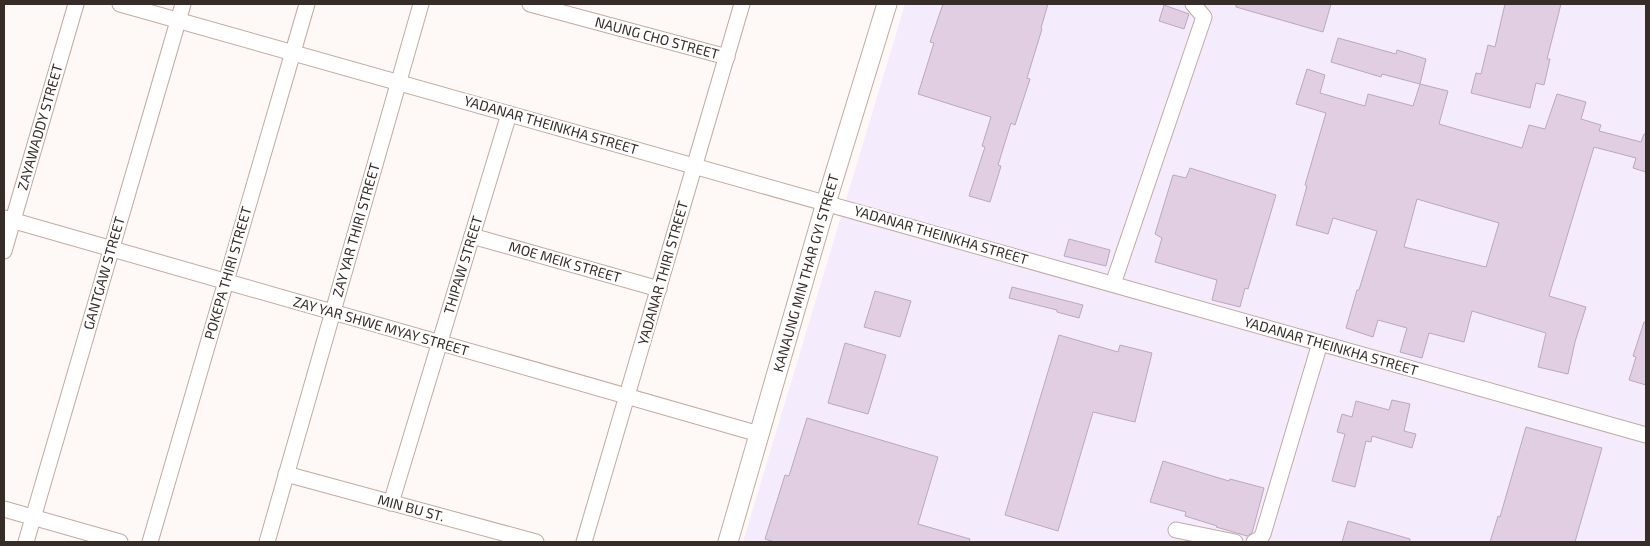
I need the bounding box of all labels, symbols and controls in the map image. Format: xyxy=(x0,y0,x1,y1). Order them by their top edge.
street label: NAUNG CHO STREET xyxy=(593,13,721,62)
street label: ZAYAWADDY STREET xyxy=(13,62,66,192)
street label: YADANAR THEINKHA STREET xyxy=(462,91,640,158)
street label: ZAY YAR THIRI STREET xyxy=(328,161,383,299)
street label: KANAUNG MIN THAR GYI STREET xyxy=(769,172,842,374)
street label: YADANAR THIRI STREET xyxy=(634,199,691,347)
street label: YADANAR THEINKHA STREET xyxy=(852,201,1030,268)
street label: POKEPA THIRI STREET xyxy=(200,204,255,341)
street label: GANTGAW STREET xyxy=(79,214,128,332)
street label: THIPAW STREET xyxy=(439,214,486,316)
street label: MOE MEIK STREET xyxy=(507,237,623,286)
street label: ZAY YAR SHWE MYAY STREET xyxy=(291,292,471,359)
street label: YADANAR THEINKHA STREET xyxy=(1242,312,1420,379)
street label: MIN BU ST. xyxy=(376,490,446,525)

